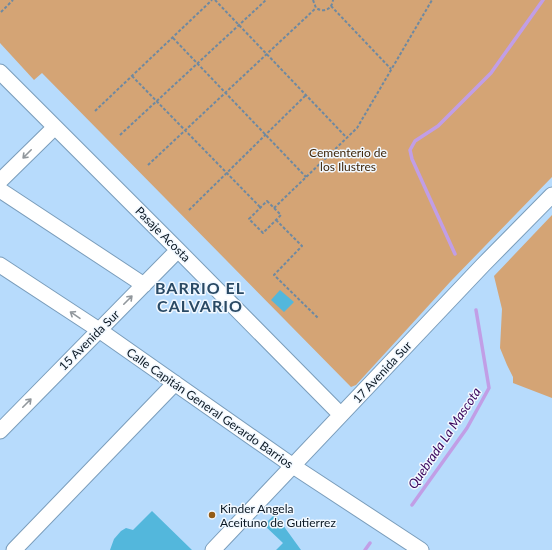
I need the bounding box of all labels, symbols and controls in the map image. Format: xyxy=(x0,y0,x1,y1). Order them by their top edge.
park label: Cementerio de los Ilustres xyxy=(309,145,387,174)
one-way arrow xyxy=(22,149,32,159)
street label: Pasaje Acosta xyxy=(132,203,194,265)
district label: BARRIO EL CALVARIO xyxy=(155,278,245,315)
one-way arrow xyxy=(124,295,133,305)
street label: 15 Avenida Sur xyxy=(56,306,123,373)
one-way arrow xyxy=(70,311,81,319)
street label: 17 Avenida Sur xyxy=(349,337,415,406)
street label: Calle Capitán General Gerardo Barrios xyxy=(124,344,296,472)
water label: Quebrada La Mascota xyxy=(404,384,484,492)
one-way arrow xyxy=(22,398,32,408)
place label: Kinder Angela Aceituno de Gutierrez xyxy=(220,501,336,530)
marker: Kinder Angela Aceituno de Gutierrez xyxy=(207,510,217,520)

